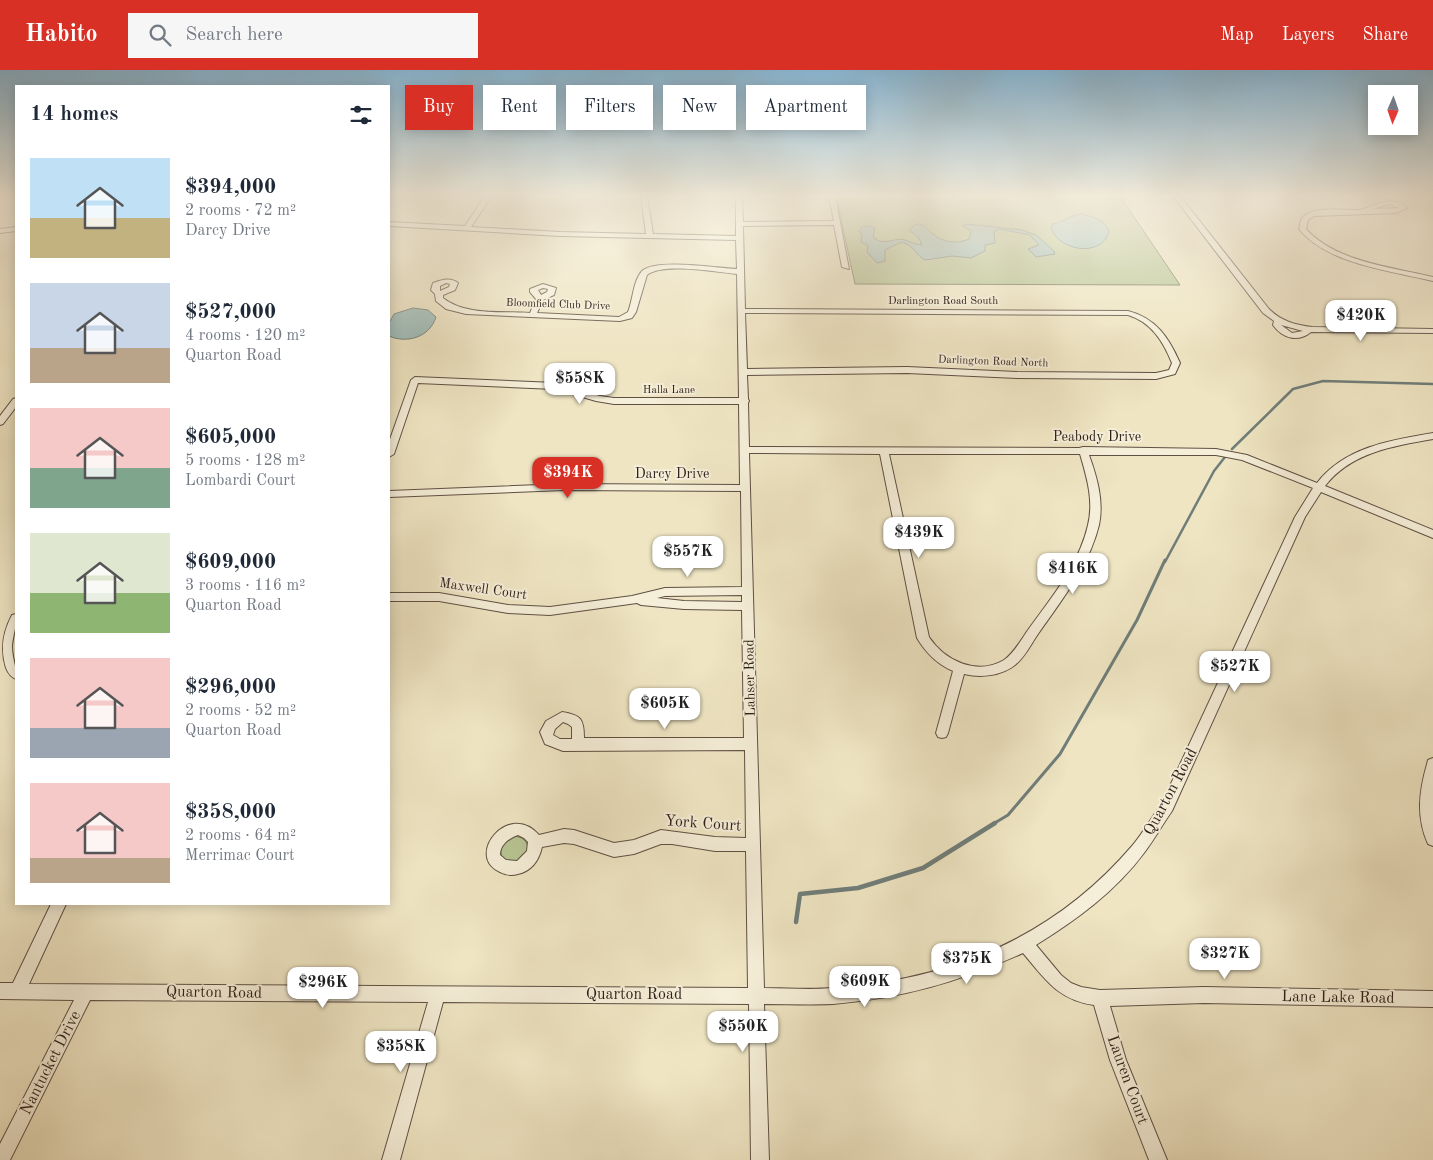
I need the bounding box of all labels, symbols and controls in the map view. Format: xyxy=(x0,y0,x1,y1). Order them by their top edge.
search box xyxy=(128,13,478,58)
icon: search xyxy=(146,21,174,49)
text: Habito xyxy=(25,23,98,47)
text: Search here xyxy=(186,26,283,45)
text: Map xyxy=(1220,26,1254,44)
text: Layers xyxy=(1282,26,1334,44)
text: Share xyxy=(1362,26,1408,44)
chip: Buy xyxy=(405,85,473,130)
chip: Rent xyxy=(483,85,556,130)
chip: Filters xyxy=(566,85,653,130)
chip: New xyxy=(663,85,736,130)
chip: Apartment xyxy=(746,85,866,130)
north arrow xyxy=(1368,85,1418,135)
map controls xyxy=(1368,85,1418,135)
icon: filters xyxy=(347,101,375,129)
text: 14 homes xyxy=(30,104,118,125)
text: $394,000 xyxy=(185,177,276,198)
icon: home xyxy=(70,178,130,238)
text: 2 rooms · 72 m² xyxy=(185,203,296,219)
text: Darcy Drive xyxy=(185,223,270,239)
street label: Darlington Road South xyxy=(888,296,998,307)
street label: Bloomfield Club Drive xyxy=(506,298,610,312)
pin: $420K xyxy=(1326,300,1396,342)
text: $527,000 xyxy=(185,302,276,323)
icon: home xyxy=(70,303,130,363)
text: $420K xyxy=(1336,308,1386,324)
text: 4 rooms · 120 m² xyxy=(185,328,305,344)
text: Quarton Road xyxy=(185,348,282,364)
street label: Darlington Road North xyxy=(938,355,1048,369)
pin: $558K xyxy=(545,362,615,405)
text: $558K xyxy=(555,371,605,387)
street label: Halla Lane xyxy=(643,385,695,396)
text: $605,000 xyxy=(185,427,276,448)
icon: home xyxy=(70,428,130,488)
street label: Peabody Drive xyxy=(1053,430,1141,444)
text: 5 rooms · 128 m² xyxy=(185,453,305,469)
pin: $394K xyxy=(533,456,603,499)
text: $394K xyxy=(543,465,593,481)
street label: Darcy Drive xyxy=(635,467,709,481)
text: Lombardi Court xyxy=(185,473,296,489)
pin: $439K xyxy=(884,516,954,559)
text: $439K xyxy=(894,525,944,541)
pin: $557K xyxy=(653,536,723,578)
text: $557K xyxy=(663,544,713,560)
text: $609,000 xyxy=(185,552,276,573)
pin: $416K xyxy=(1038,552,1108,595)
icon: home xyxy=(70,553,130,613)
text: $416K xyxy=(1048,561,1098,577)
street label: Maxwell Court xyxy=(438,576,528,602)
text: 3 rooms · 116 m² xyxy=(185,578,305,594)
text: Quarton Road xyxy=(185,598,282,614)
street label: Lahser Road xyxy=(742,639,758,717)
pin: $527K xyxy=(1200,650,1270,693)
text: $527K xyxy=(1210,659,1260,675)
text: $296,000 xyxy=(185,677,276,698)
icon: home xyxy=(70,678,130,738)
pin: $605K xyxy=(630,688,700,730)
text: $605K xyxy=(640,696,690,712)
text: 2 rooms · 52 m² xyxy=(185,703,296,719)
text: Quarton Road xyxy=(185,723,282,739)
street label: Quarton Road xyxy=(1141,746,1201,838)
text: $358,000 xyxy=(185,802,276,823)
icon: home xyxy=(70,803,130,863)
street label: York Court xyxy=(664,813,742,835)
text: 2 rooms · 64 m² xyxy=(185,828,296,844)
text: Merrimac Court xyxy=(185,848,295,864)
pin: $327K xyxy=(1190,938,1260,980)
pin: $375K xyxy=(932,942,1002,985)
text: $327K xyxy=(1200,946,1250,962)
text: $375K xyxy=(942,951,992,967)
pin: $296K xyxy=(288,966,358,1009)
pin: $609K xyxy=(830,966,900,1008)
text: $609K xyxy=(840,974,890,990)
text: $296K xyxy=(298,975,348,991)
street label: Quarton Road xyxy=(166,984,262,1002)
street label: Quarton Road xyxy=(586,987,682,1003)
street label: Lane Lake Road xyxy=(1281,989,1395,1007)
street label: Nantucket Drive xyxy=(18,1008,84,1118)
pin: $550K xyxy=(708,1010,778,1053)
text: $550K xyxy=(718,1019,768,1035)
pin: $358K xyxy=(366,1030,436,1073)
street label: Lauren Court xyxy=(1103,1033,1151,1127)
text: $358K xyxy=(376,1039,426,1055)

